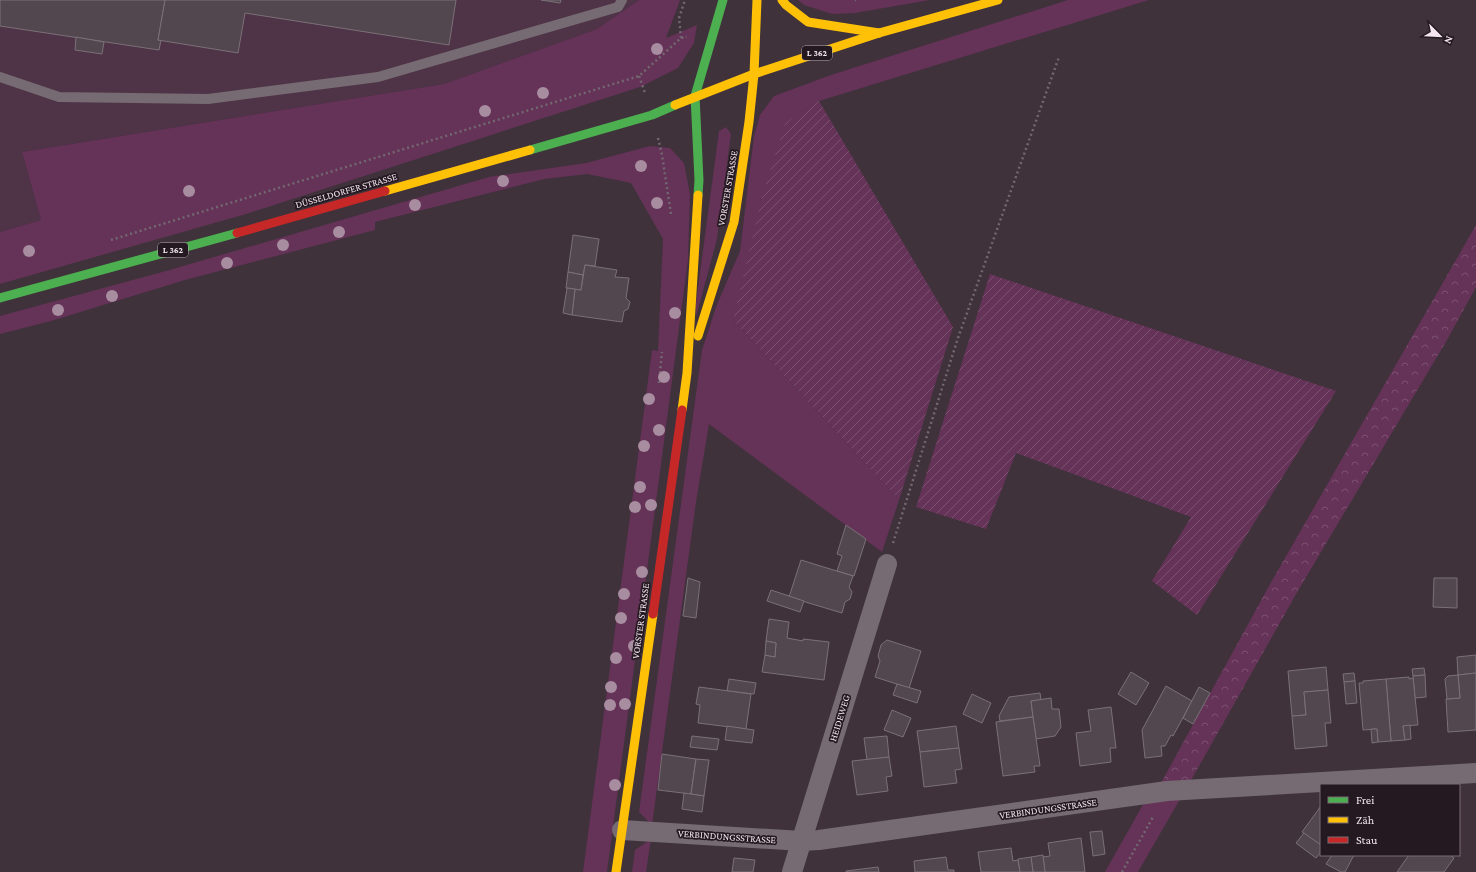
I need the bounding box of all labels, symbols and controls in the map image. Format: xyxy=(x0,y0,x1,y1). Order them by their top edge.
north arrow xyxy=(1420,16,1460,56)
text: N xyxy=(1442,34,1456,46)
road number: L 362 xyxy=(802,46,832,60)
street label: VORSTER STRASSE xyxy=(715,149,740,227)
street label: DÜSSELDORFER STRASSE xyxy=(294,171,399,210)
road number: L 362 xyxy=(158,243,188,257)
street label: VORSTER STRASSE xyxy=(630,582,651,660)
street label: HEIDEWEG xyxy=(827,694,852,743)
legend xyxy=(1320,784,1460,856)
text: Frei xyxy=(1356,793,1374,807)
street label: VERBINDUNGSSTRASSE xyxy=(999,796,1098,821)
text: Zäh xyxy=(1356,813,1375,827)
street label: VERBINDUNGSSTRASSE xyxy=(678,828,777,845)
text: Stau xyxy=(1356,833,1378,847)

